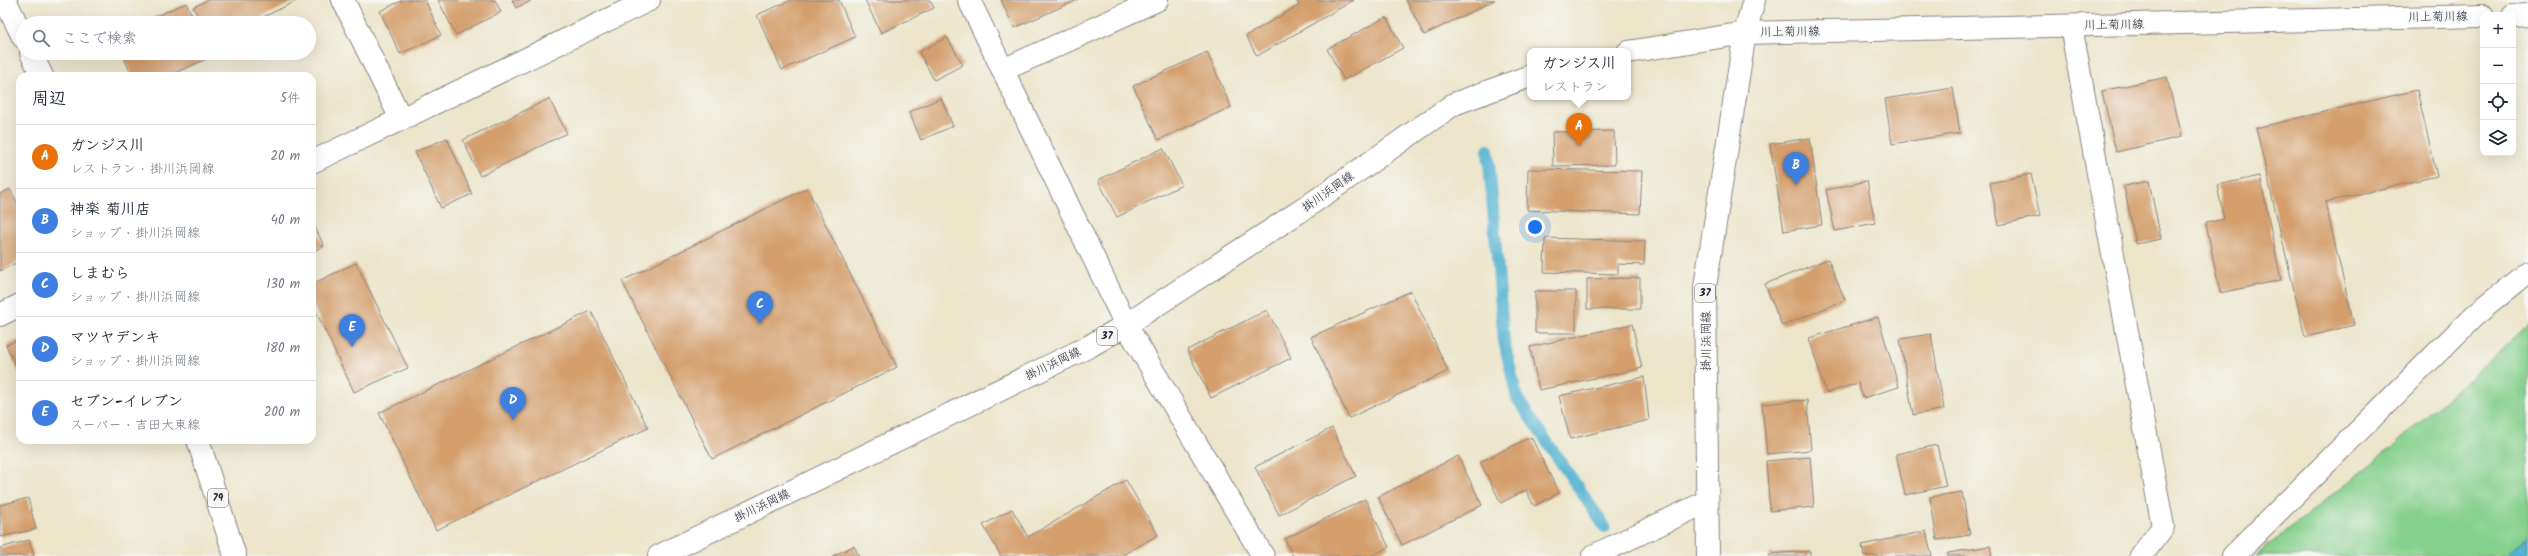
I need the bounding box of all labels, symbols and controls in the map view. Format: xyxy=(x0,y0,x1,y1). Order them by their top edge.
street label: 川上菊川線 xyxy=(2408,7,2468,27)
map controls xyxy=(2480,12,2516,156)
button: + xyxy=(2480,12,2516,48)
street label: 川上菊川線 xyxy=(2084,15,2144,35)
search box xyxy=(16,16,316,60)
street label: 川上菊川線 xyxy=(1760,22,1820,42)
icon: search xyxy=(30,27,52,49)
text: ここで検索 xyxy=(62,27,137,51)
popup xyxy=(1527,48,1631,100)
button: − xyxy=(2480,48,2516,84)
text: ガンジス川 xyxy=(1542,52,1616,76)
text: レストラン xyxy=(1542,77,1608,98)
button: locate xyxy=(2480,84,2516,120)
text: 周辺 xyxy=(32,86,66,113)
text: 5件 xyxy=(280,88,300,109)
pin: A xyxy=(1566,113,1592,146)
button: layers xyxy=(2480,120,2516,156)
text: ガンジス川 xyxy=(70,134,144,158)
text: A xyxy=(41,146,49,167)
text: 20 m xyxy=(270,146,300,167)
pin: B xyxy=(1783,152,1809,185)
text: レストラン · 掛川浜岡線 xyxy=(70,159,215,180)
street label: 掛川浜岡線 xyxy=(1298,167,1358,217)
text: 神楽 菊川店 xyxy=(70,198,151,222)
text: B xyxy=(41,210,49,231)
text: 40 m xyxy=(271,210,300,231)
your location xyxy=(1525,217,1545,237)
text: ショップ · 掛川浜岡線 xyxy=(70,223,200,244)
text: しまむら xyxy=(70,262,130,286)
text: C xyxy=(41,274,49,295)
text: 130 m xyxy=(266,274,300,295)
road number: 37 xyxy=(1695,284,1715,302)
text: ショップ · 掛川浜岡線 xyxy=(70,287,200,308)
pin: C xyxy=(747,291,773,324)
street label: 掛川浜岡線 xyxy=(1697,311,1716,371)
pin: E xyxy=(339,314,365,347)
text: マツヤデンキ xyxy=(70,326,160,350)
road number: 37 xyxy=(1097,327,1117,345)
text: D xyxy=(41,338,49,359)
text: 180 m xyxy=(266,338,300,359)
street label: 掛川浜岡線 xyxy=(1022,342,1084,386)
text: ショップ · 掛川浜岡線 xyxy=(70,351,200,372)
pin: D xyxy=(500,387,526,420)
text: セブン-イレブン xyxy=(70,390,183,414)
text: E xyxy=(41,402,49,423)
text: 200 m xyxy=(264,402,300,423)
text: スーパー · 吉田大東線 xyxy=(70,415,200,436)
street label: 掛川浜岡線 xyxy=(731,484,793,528)
road number: 79 xyxy=(208,489,228,507)

